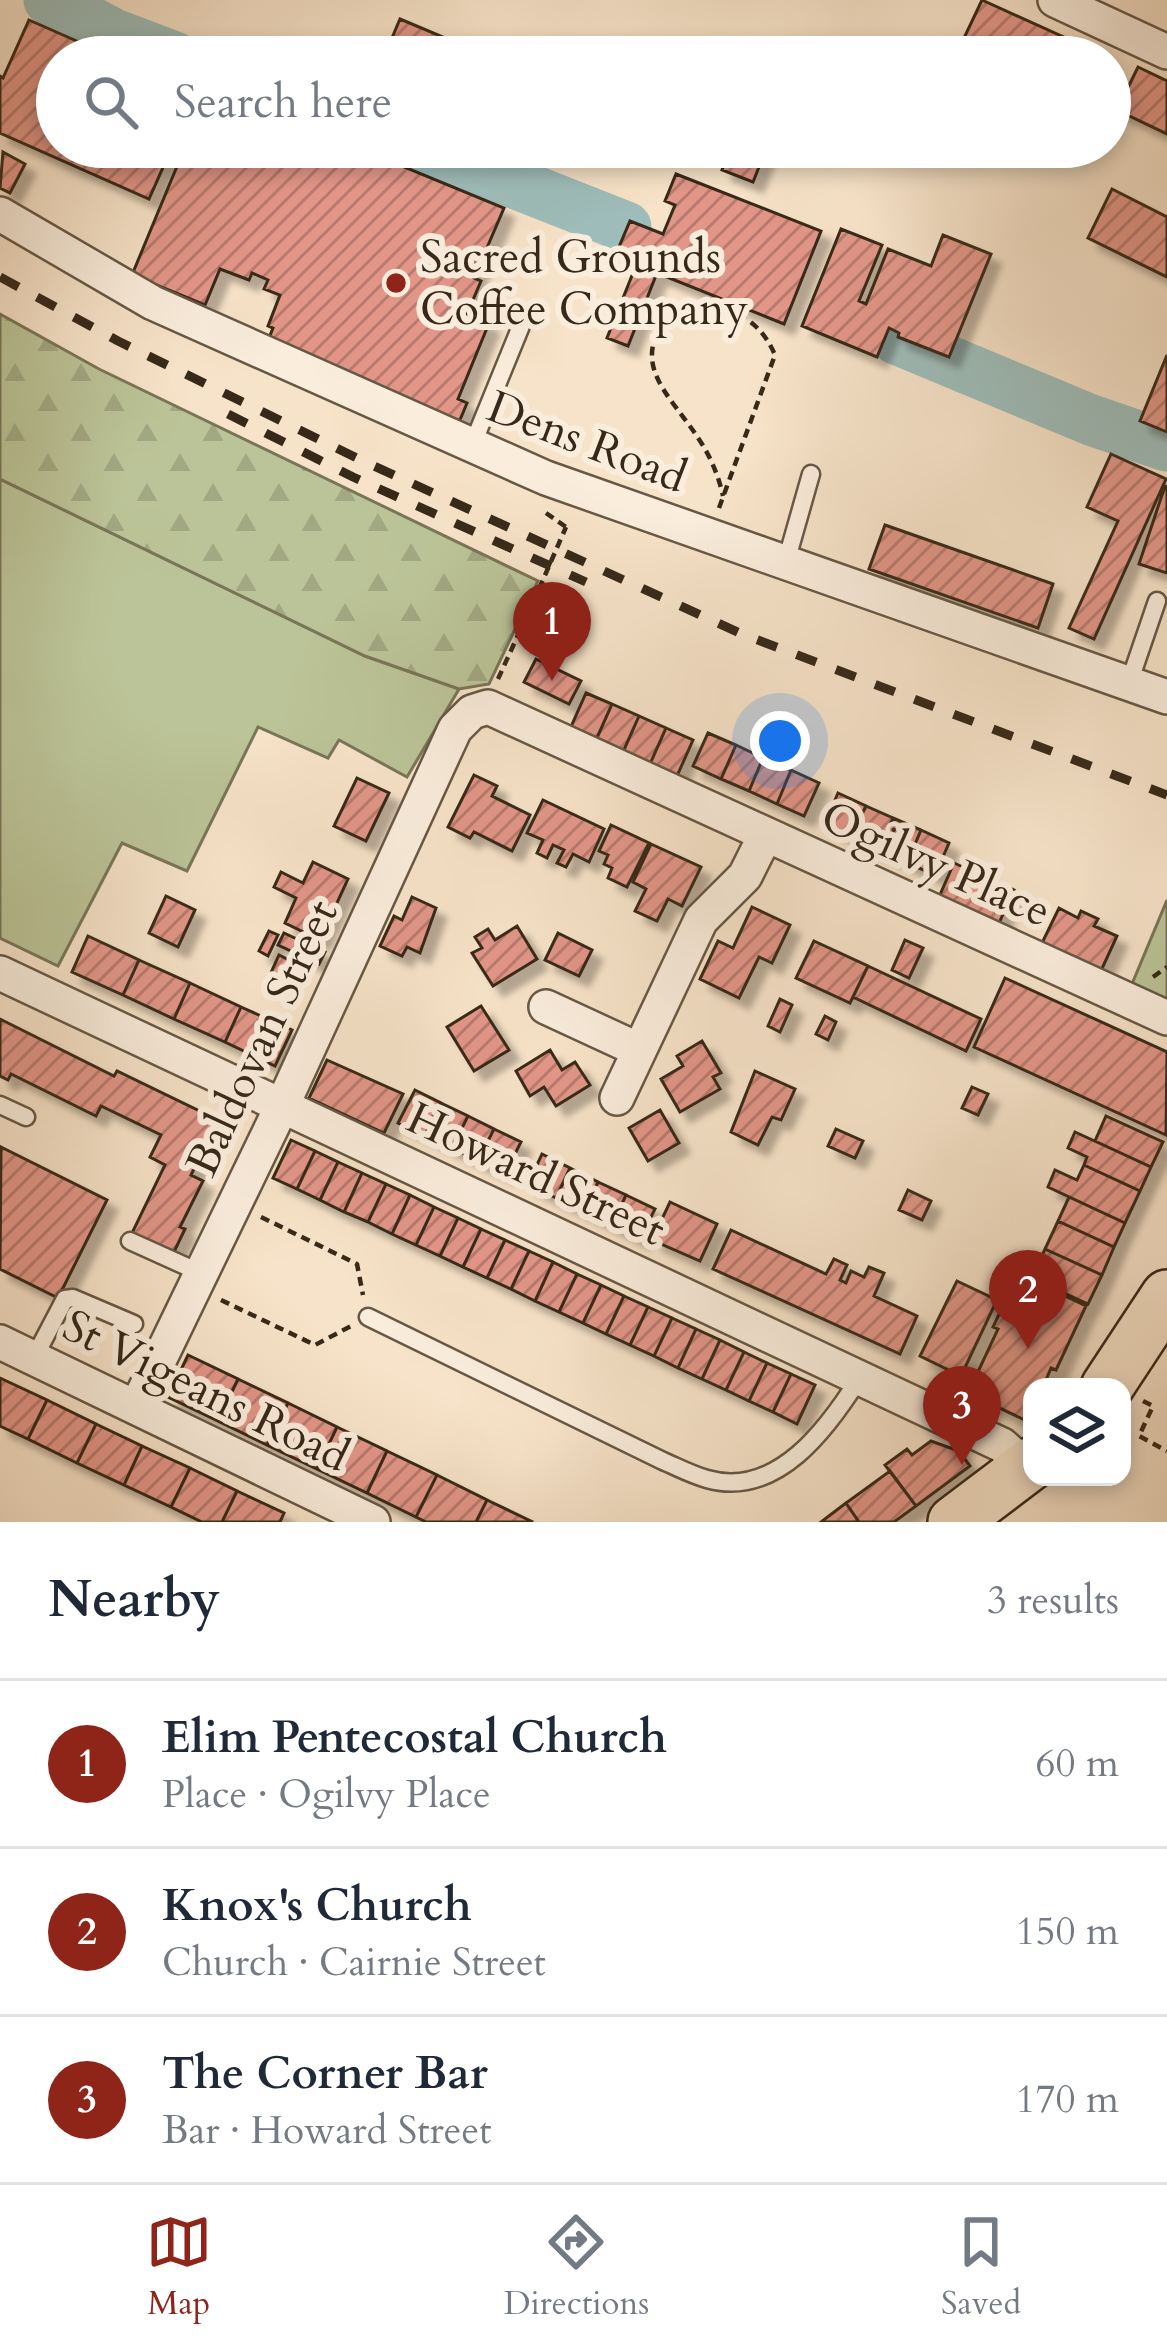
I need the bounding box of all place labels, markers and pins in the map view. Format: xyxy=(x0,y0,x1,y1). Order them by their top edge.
place label: Sacred Grounds Coffee Company xyxy=(420,227,748,340)
marker: Sacred Grounds Coffee Company xyxy=(383,270,409,296)
pin: 1 xyxy=(513,582,591,681)
pin: 2 xyxy=(989,1250,1067,1349)
pin: 3 xyxy=(923,1366,1001,1465)

